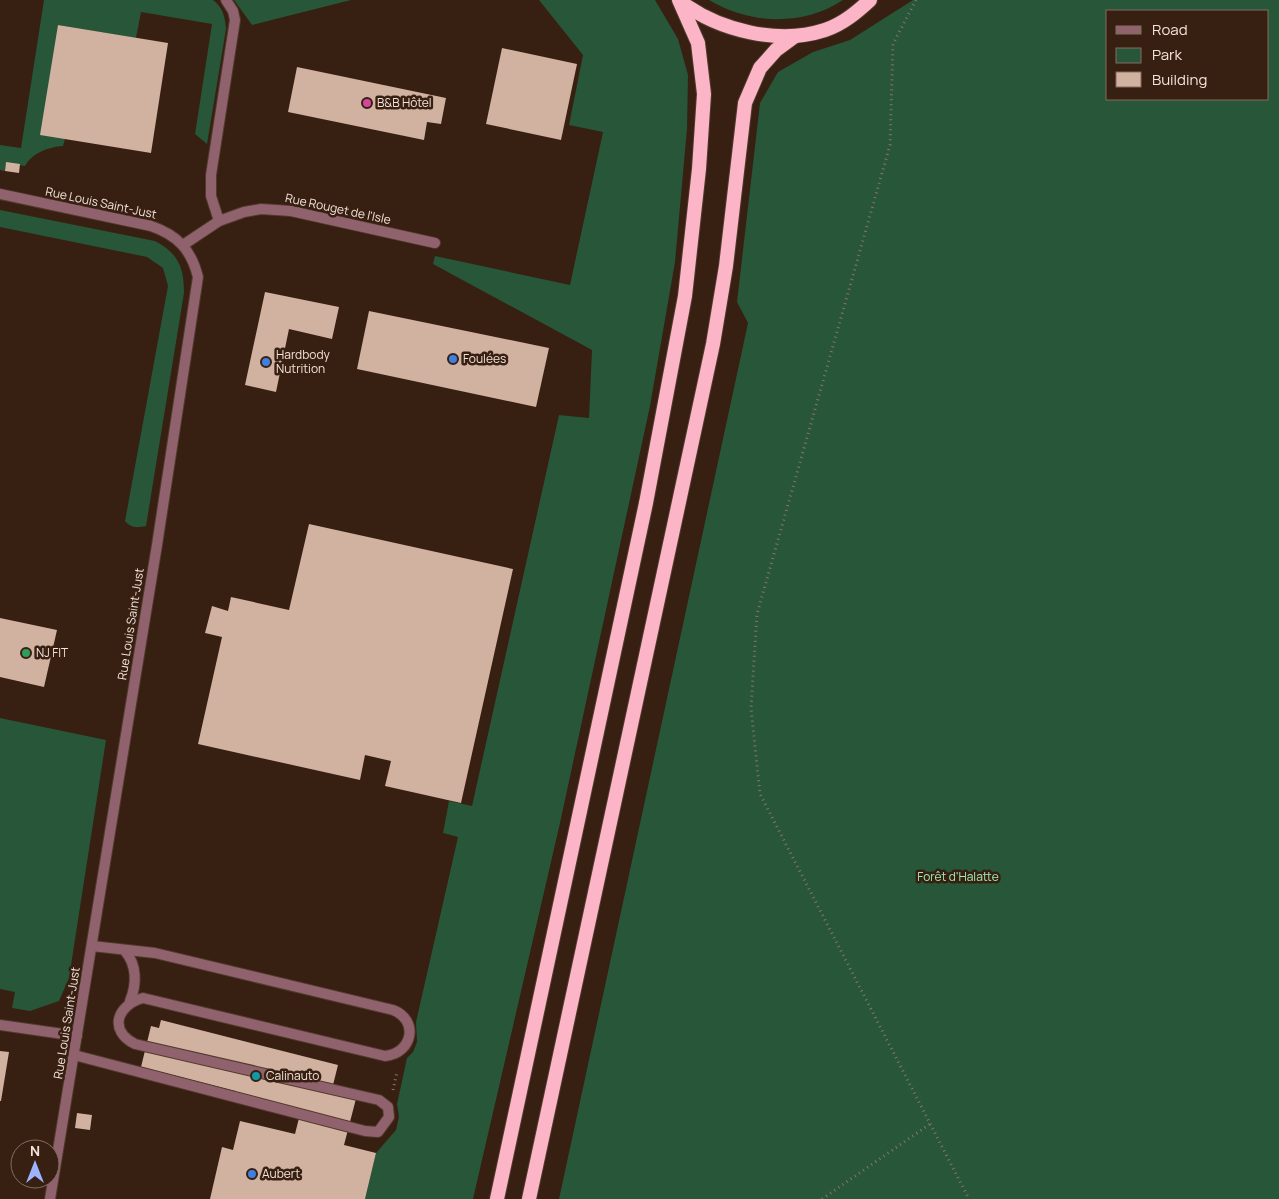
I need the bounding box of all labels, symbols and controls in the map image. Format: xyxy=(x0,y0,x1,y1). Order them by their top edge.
legend xyxy=(1106,10,1269,100)
text: Road xyxy=(1152,19,1188,40)
text: Park xyxy=(1152,44,1182,65)
text: Building xyxy=(1152,69,1207,90)
place label: B&B Hôtel xyxy=(377,94,432,111)
marker: B&B Hôtel xyxy=(361,97,373,109)
street label: Rue Louis Saint-Just xyxy=(44,182,158,223)
street label: Rue Rouget de l'Isle xyxy=(284,189,393,228)
place label: Hardbody Nutrition xyxy=(276,346,331,377)
place label: Foulées xyxy=(463,350,506,367)
marker: Foulées xyxy=(447,353,459,365)
marker: Hardbody Nutrition xyxy=(260,356,272,368)
street label: Rue Louis Saint-Just xyxy=(113,566,148,681)
place label: NJ FIT xyxy=(36,644,69,661)
marker: NJ FIT xyxy=(20,647,32,659)
park label: Forêt d'Halatte xyxy=(917,868,999,885)
street label: Rue Louis Saint-Just xyxy=(49,965,84,1080)
place label: Calinauto xyxy=(266,1067,319,1084)
marker: Calinauto xyxy=(250,1070,262,1082)
north arrow xyxy=(10,1139,60,1189)
text: N xyxy=(30,1141,40,1160)
place label: Aubert xyxy=(262,1165,300,1182)
marker: Aubert xyxy=(246,1168,258,1180)

